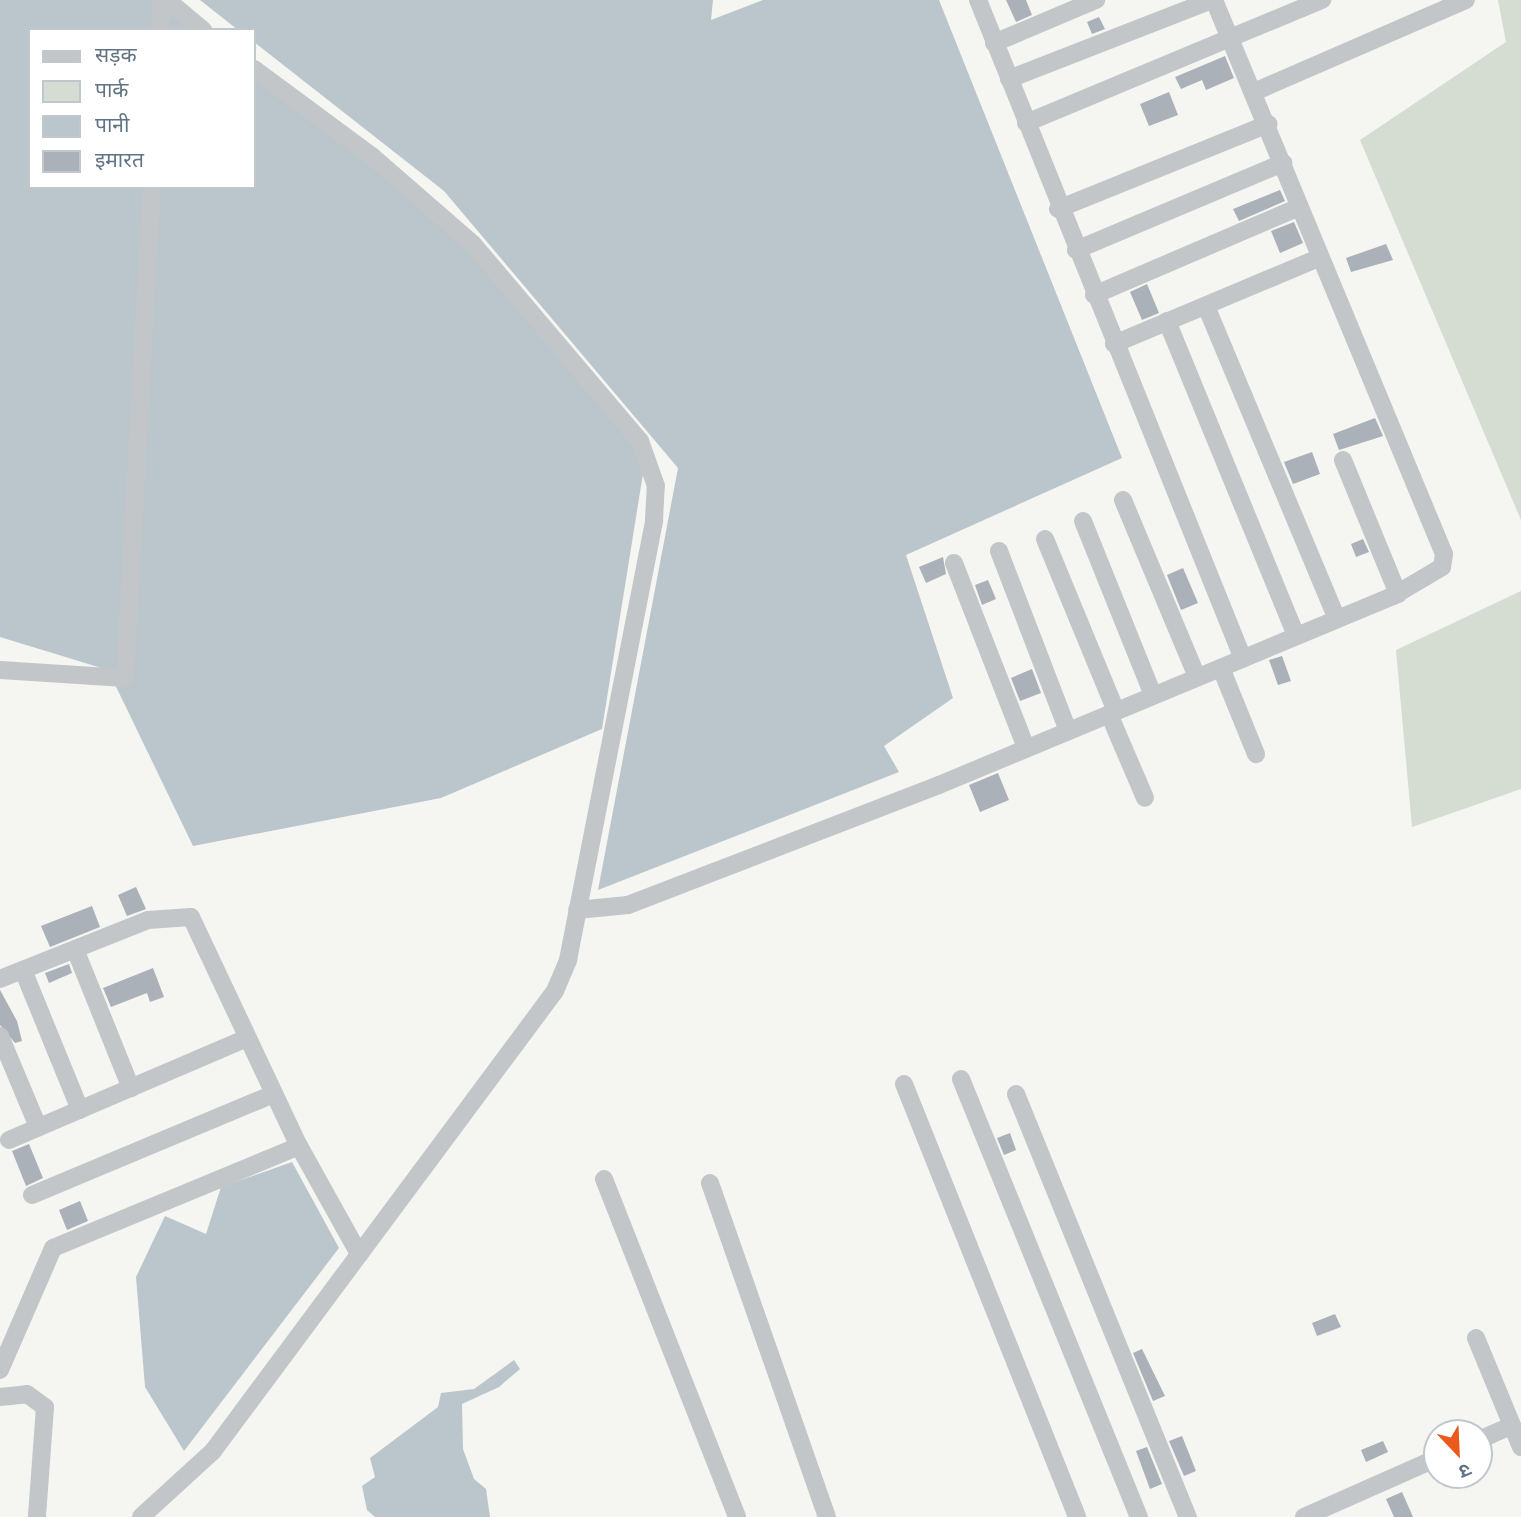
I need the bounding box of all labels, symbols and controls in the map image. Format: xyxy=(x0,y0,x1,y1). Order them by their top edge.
legend xyxy=(28,28,256,189)
text: सड़क xyxy=(95,43,137,67)
text: पार्क xyxy=(95,78,129,102)
text: पानी xyxy=(95,113,129,137)
text: इमारत xyxy=(95,148,144,172)
north arrow xyxy=(1423,1419,1493,1489)
text: उ xyxy=(1456,1459,1475,1484)

